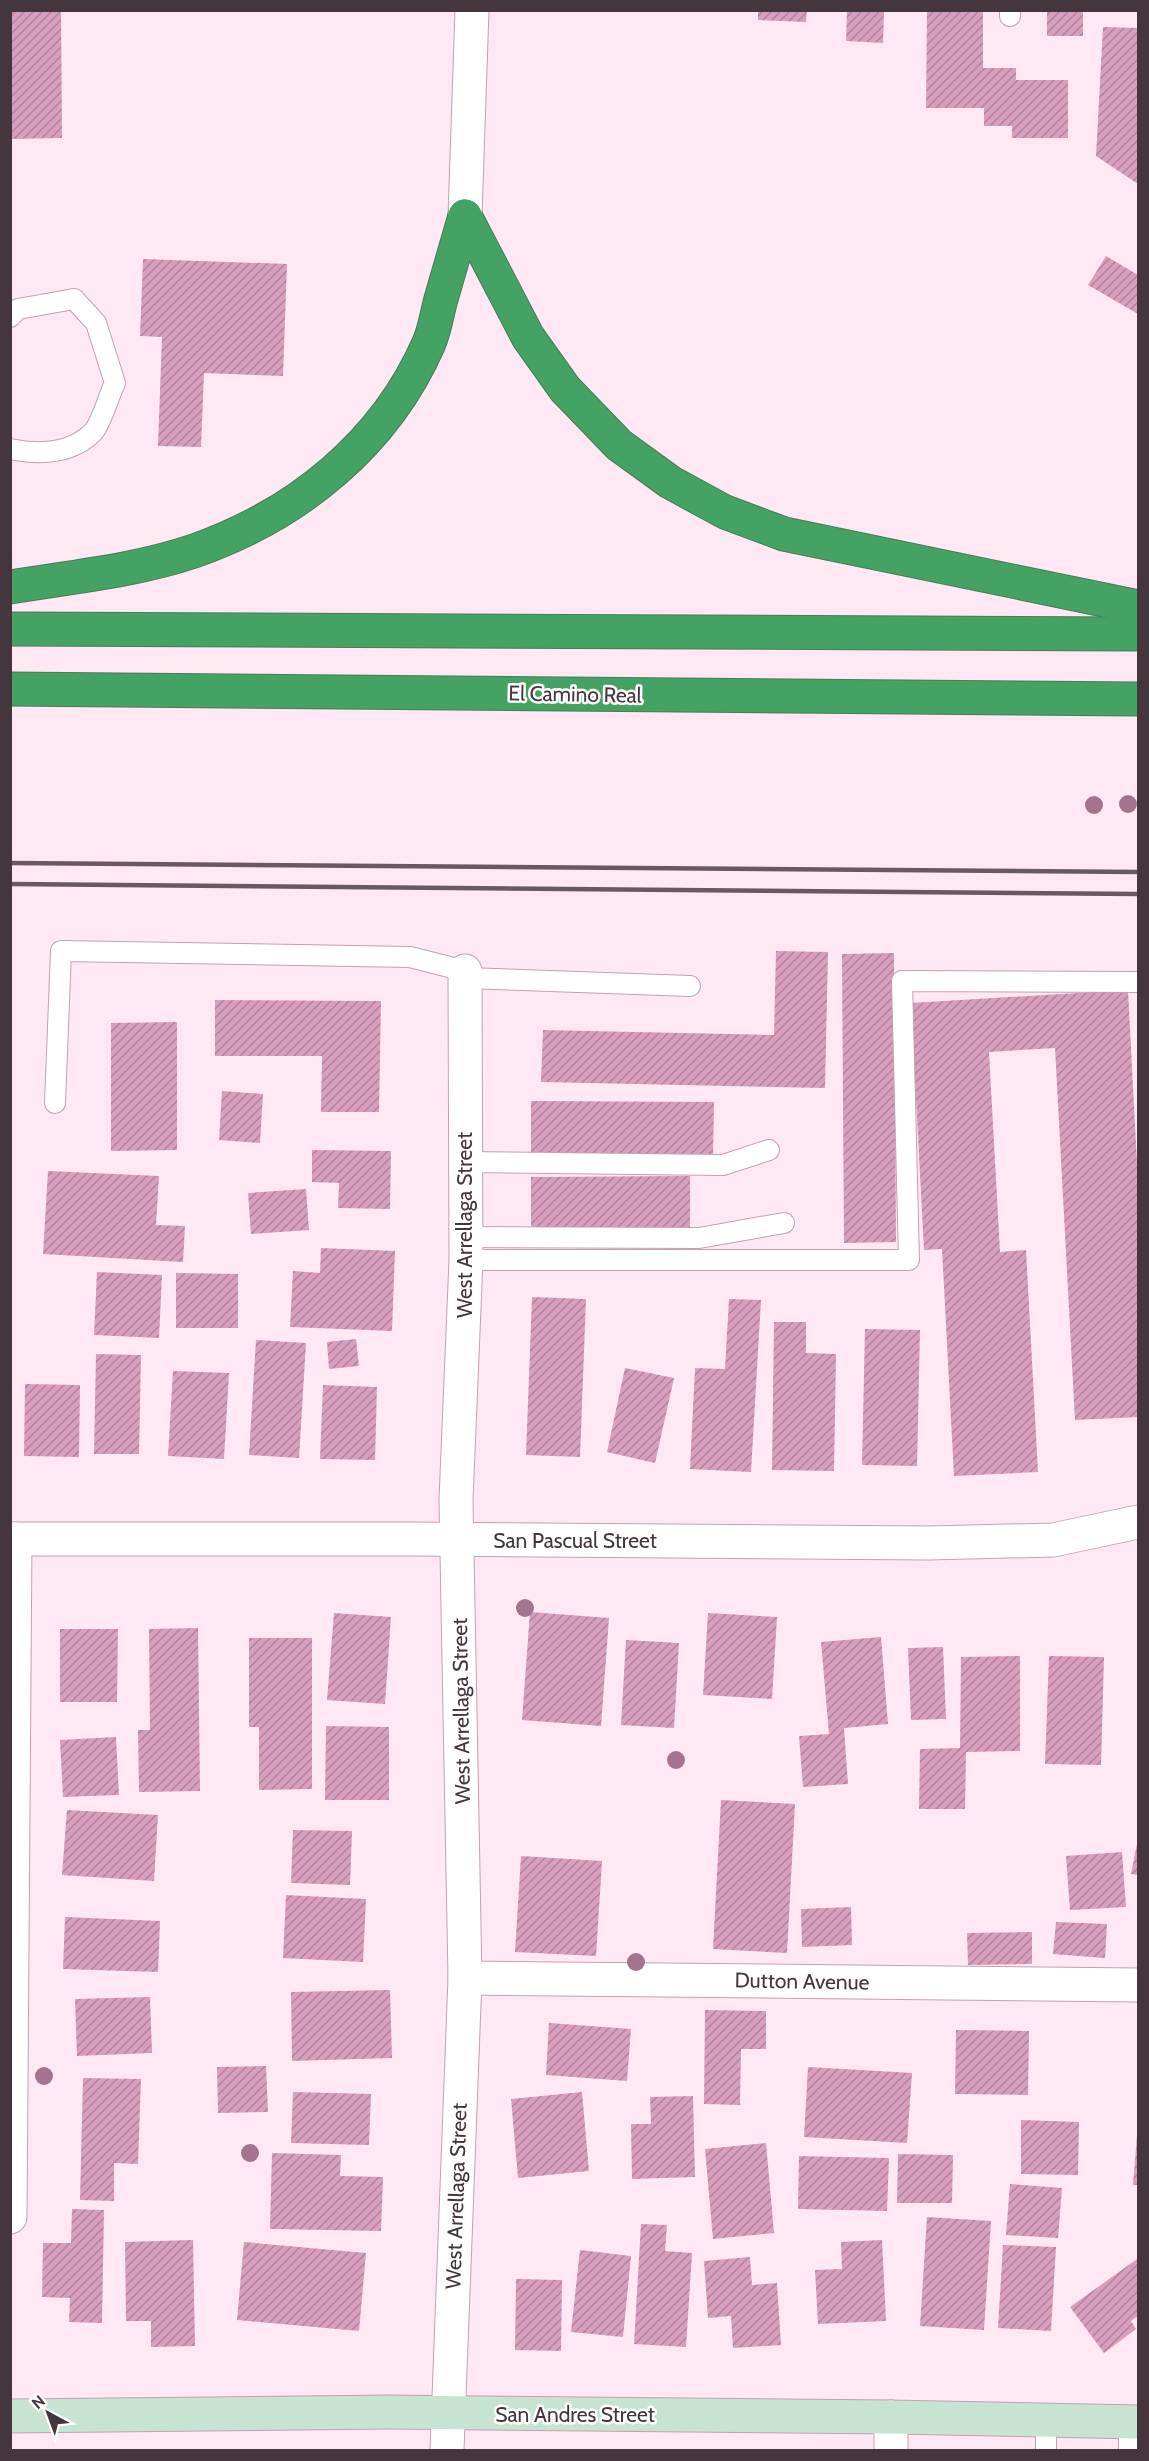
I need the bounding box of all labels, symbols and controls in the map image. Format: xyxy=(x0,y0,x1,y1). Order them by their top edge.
street label: El Camino Real xyxy=(508,680,642,708)
street label: West Arrellaga Street xyxy=(452,1132,477,1318)
street label: San Pascual Street xyxy=(493,1528,657,1553)
street label: West Arrellaga Street xyxy=(447,1618,475,1804)
street label: Dutton Avenue xyxy=(734,1967,870,1995)
street label: West Arrellaga Street xyxy=(440,2103,472,2289)
north arrow xyxy=(18,2383,78,2443)
text: N xyxy=(28,2391,49,2413)
street label: San Andres Street xyxy=(495,2402,655,2427)

